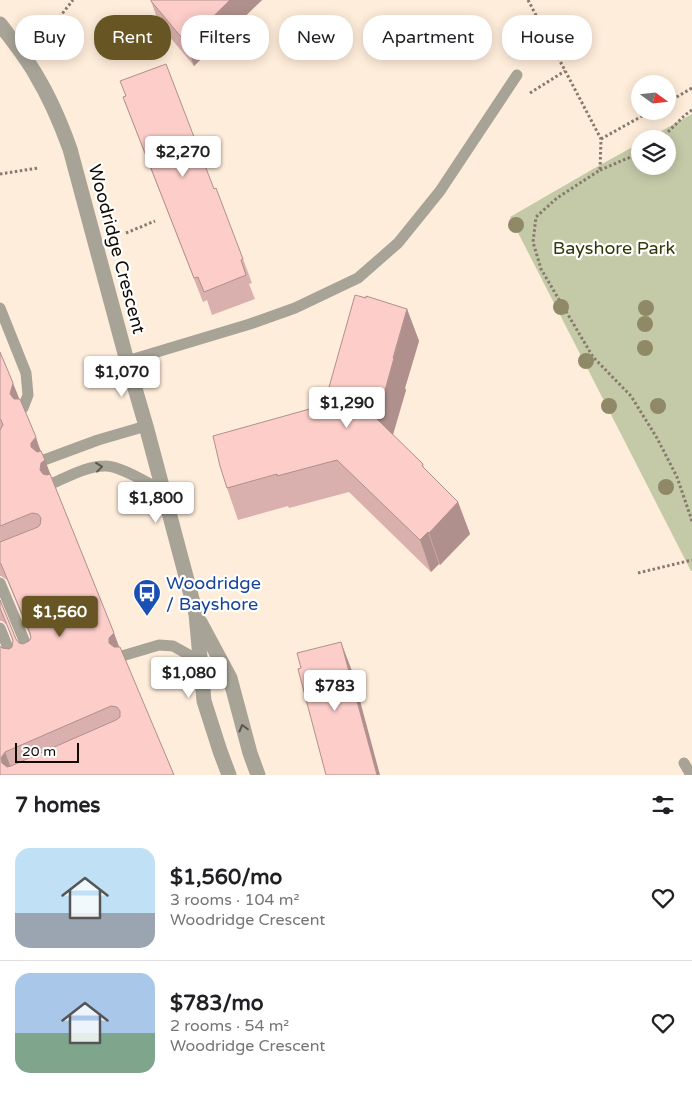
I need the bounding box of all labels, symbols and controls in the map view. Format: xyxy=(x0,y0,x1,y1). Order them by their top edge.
chip: Buy xyxy=(15,15,84,60)
chip: Rent xyxy=(94,15,171,60)
chip: Filters xyxy=(181,15,269,60)
chip: New xyxy=(279,15,353,60)
chip: Apartment xyxy=(363,15,492,60)
chip: House xyxy=(502,15,592,60)
north arrow xyxy=(631,75,676,120)
map controls xyxy=(631,75,676,175)
button: layers xyxy=(631,130,676,175)
pin: $2,270 xyxy=(142,136,224,178)
text: $2,270 xyxy=(156,142,210,162)
street label: Woodridge Crescent xyxy=(84,162,150,336)
park label: Bayshore Park xyxy=(553,237,675,259)
pin: $1,070 xyxy=(81,356,163,398)
text: $1,070 xyxy=(95,362,149,382)
pin: $1,290 xyxy=(306,386,388,429)
text: $1,290 xyxy=(320,393,374,413)
one-way arrow xyxy=(95,462,103,473)
pin: $1,800 xyxy=(115,482,197,524)
text: $1,800 xyxy=(129,488,183,508)
place label: Woodridge / Bayshore xyxy=(166,572,261,615)
bus stop icon: Woodridge / Bayshore xyxy=(132,578,162,617)
pin: $1,560 xyxy=(19,596,101,638)
text: $1,560 xyxy=(33,602,87,622)
pin: $1,080 xyxy=(148,656,230,699)
text: $1,080 xyxy=(162,663,216,683)
pin: $783 xyxy=(305,670,365,712)
text: $783 xyxy=(315,676,355,696)
one-way arrow xyxy=(239,725,249,733)
scale bar xyxy=(15,740,79,763)
text: 20 m xyxy=(22,743,56,760)
icon: filters xyxy=(649,791,677,819)
text: 7 homes xyxy=(15,793,100,818)
text: $1,560/mo xyxy=(170,865,282,890)
icon: home xyxy=(55,868,115,928)
icon: heart xyxy=(649,884,677,912)
text: 3 rooms · 104 m² xyxy=(170,890,299,910)
text: Woodridge Crescent xyxy=(170,910,325,930)
text: $783/mo xyxy=(170,991,264,1016)
icon: home xyxy=(55,993,115,1053)
icon: heart xyxy=(649,1009,677,1037)
text: 2 rooms · 54 m² xyxy=(170,1016,289,1036)
text: Woodridge Crescent xyxy=(170,1036,325,1056)

